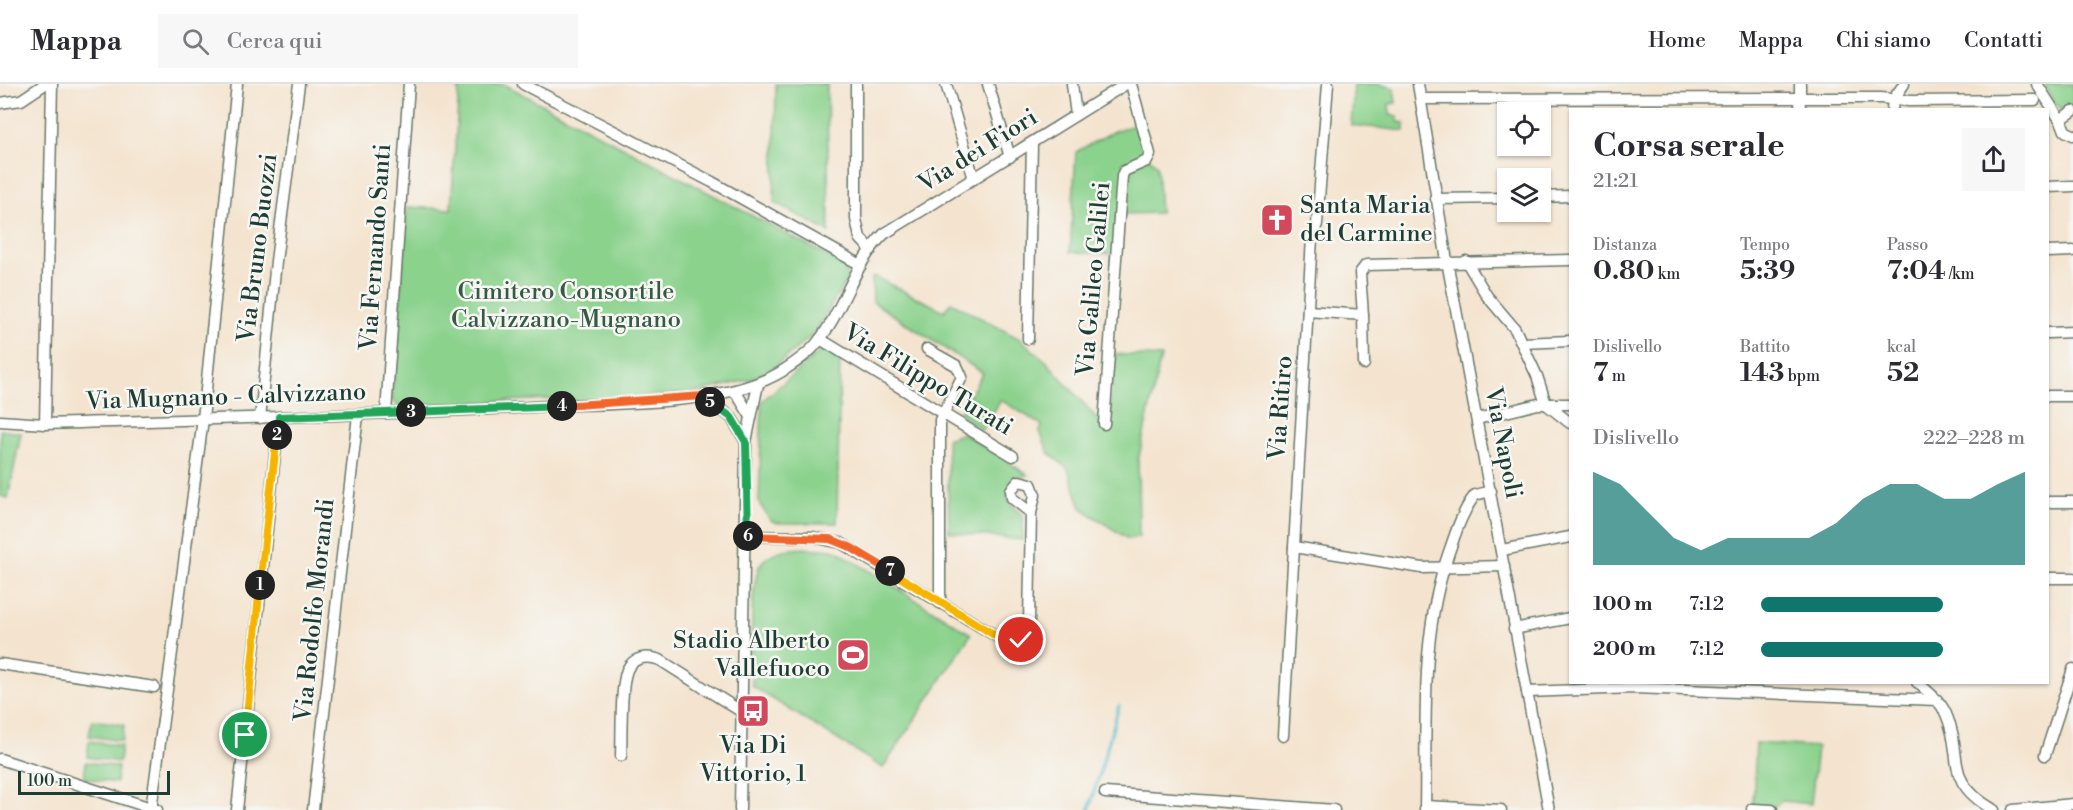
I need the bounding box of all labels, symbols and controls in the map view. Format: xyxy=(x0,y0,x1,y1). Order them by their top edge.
search box xyxy=(158,14,578,68)
text: Mappa xyxy=(30,24,122,59)
icon: search xyxy=(179,25,212,58)
text: Cerca qui xyxy=(227,28,322,55)
text: Home xyxy=(1648,28,1706,54)
text: Mappa xyxy=(1739,28,1803,54)
text: Chi siamo xyxy=(1836,28,1931,54)
text: Contatti xyxy=(1964,28,2043,54)
street label: Via dei Fiori xyxy=(912,102,1043,200)
map controls xyxy=(1497,102,1551,222)
button: locate xyxy=(1497,102,1551,156)
text: Corsa serale xyxy=(1593,126,1785,167)
button: share xyxy=(1962,128,2025,191)
street label: Via Fernando Santi xyxy=(354,142,398,352)
street label: Via Bruno Buozzi xyxy=(231,152,284,345)
button: layers xyxy=(1497,168,1551,222)
text: 21:21 xyxy=(1593,169,1638,194)
street label: Via Galileo Galilei xyxy=(1070,180,1117,379)
place label: Santa Maria del Carmine xyxy=(1300,191,1433,249)
church icon: Santa Maria del Carmine xyxy=(1259,202,1295,238)
text: Distanza xyxy=(1593,235,1657,255)
text: Tempo xyxy=(1740,235,1790,255)
text: Passo xyxy=(1887,235,1928,255)
text: 0.80 xyxy=(1593,255,1655,287)
text: 5:39 xyxy=(1740,255,1795,287)
text: 7:04 xyxy=(1887,255,1946,287)
text: km xyxy=(1655,264,1680,284)
text: /km xyxy=(1946,264,1974,284)
park label: Cimitero Consortile Calvizzano-Mugnano xyxy=(451,277,681,335)
street label: Via Filippo Turati xyxy=(837,317,1018,443)
text: Dislivello xyxy=(1593,337,1662,357)
text: Battito xyxy=(1740,337,1790,357)
text: kcal xyxy=(1887,337,1916,357)
street label: Via Ritiro xyxy=(1262,355,1300,462)
text: 7 xyxy=(1593,357,1608,389)
text: 143 xyxy=(1740,357,1784,389)
text: 52 xyxy=(1887,357,1919,389)
text: m xyxy=(1608,366,1626,386)
text: bpm xyxy=(1784,366,1820,386)
street label: Via Mugnano - Calvizzano xyxy=(84,377,367,417)
street label: Via Napoli xyxy=(1477,384,1529,501)
pin: 5 xyxy=(695,387,725,417)
pin: 4 xyxy=(547,391,577,421)
text: 5 xyxy=(705,392,715,412)
text: 4 xyxy=(557,396,567,416)
pin: 3 xyxy=(396,397,426,427)
text: 3 xyxy=(406,402,416,422)
pin: 2 xyxy=(262,420,292,450)
text: 2 xyxy=(272,425,282,445)
text: Dislivello xyxy=(1593,426,1679,451)
text: 222–228 m xyxy=(1923,426,2025,451)
street label: Via Rodolfo Morandi xyxy=(288,497,342,724)
pin: 6 xyxy=(733,521,763,551)
text: 6 xyxy=(743,526,753,546)
pin: 7 xyxy=(875,556,905,586)
text: 7 xyxy=(885,561,895,581)
pin: 1 xyxy=(245,570,275,600)
text: 1 xyxy=(256,575,264,595)
text: 100 m xyxy=(1593,592,1652,617)
text: 7:12 xyxy=(1689,592,1724,617)
pin xyxy=(995,614,1046,665)
icon: check xyxy=(1004,623,1037,656)
place label: Stadio Alberto Vallefuoco xyxy=(673,626,830,684)
sports icon: Stadio Alberto Vallefuoco xyxy=(835,637,871,673)
text: 200 m xyxy=(1593,637,1656,662)
text: 7:12 xyxy=(1689,637,1724,662)
bus stop icon: Via Di Vittorio, 1 xyxy=(735,693,771,729)
pin xyxy=(219,709,270,760)
icon: arrive xyxy=(228,718,261,751)
place label: Via Di Vittorio, 1 xyxy=(699,731,807,789)
scale bar xyxy=(18,768,170,796)
text: 100 m xyxy=(27,771,72,791)

